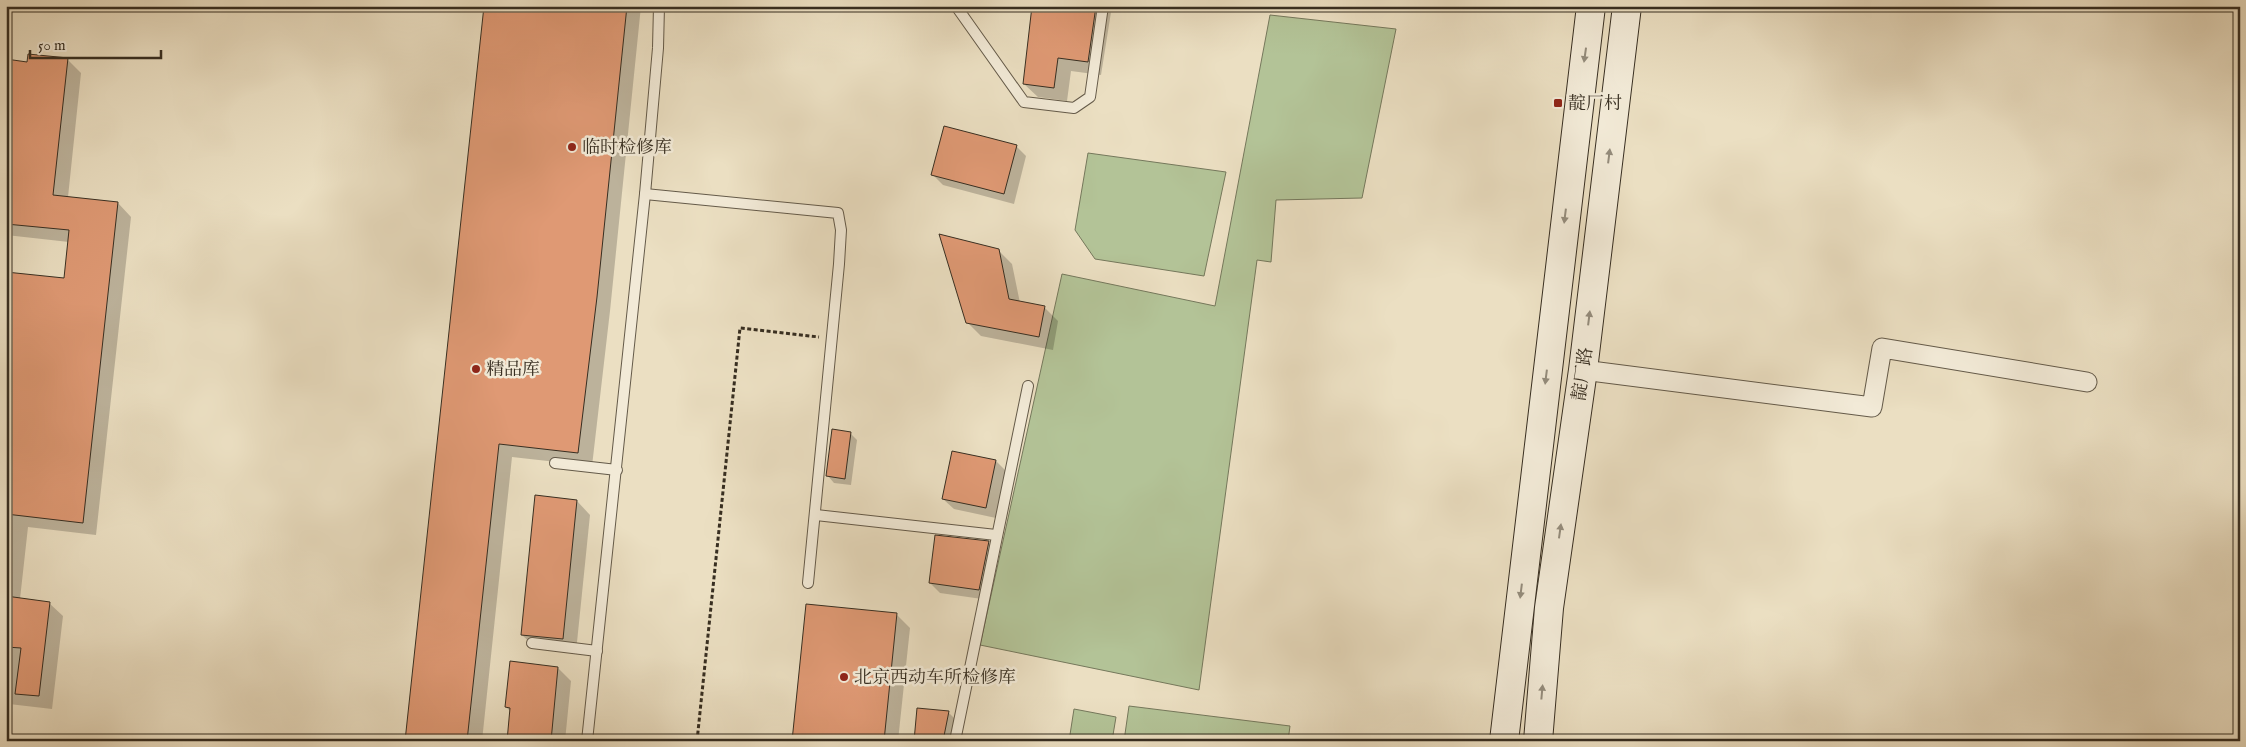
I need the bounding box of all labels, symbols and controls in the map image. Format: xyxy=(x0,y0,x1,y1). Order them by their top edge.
scale bar xyxy=(30,28,161,60)
text: 50 m xyxy=(38,36,66,55)
one-way arrow xyxy=(1580,47,1588,63)
place label: 靛厂村 xyxy=(1568,93,1622,116)
marker: 靛厂村 xyxy=(1552,97,1564,109)
place label: 临时检修库 xyxy=(582,137,672,160)
marker: 临时检修库 xyxy=(566,141,578,153)
one-way arrow xyxy=(1605,148,1613,164)
one-way arrow xyxy=(1561,208,1569,224)
one-way arrow xyxy=(1585,309,1593,325)
street label: 靛厂路 xyxy=(1568,346,1599,403)
place label: 精品库 xyxy=(486,359,540,382)
marker: 精品库 xyxy=(470,363,482,375)
one-way arrow xyxy=(1542,370,1550,386)
one-way arrow xyxy=(1556,522,1564,538)
one-way arrow xyxy=(1517,583,1525,599)
place label: 北京西动车所检修库 xyxy=(854,667,1016,690)
marker: 北京西动车所检修库 xyxy=(838,671,850,683)
one-way arrow xyxy=(1538,684,1546,700)

